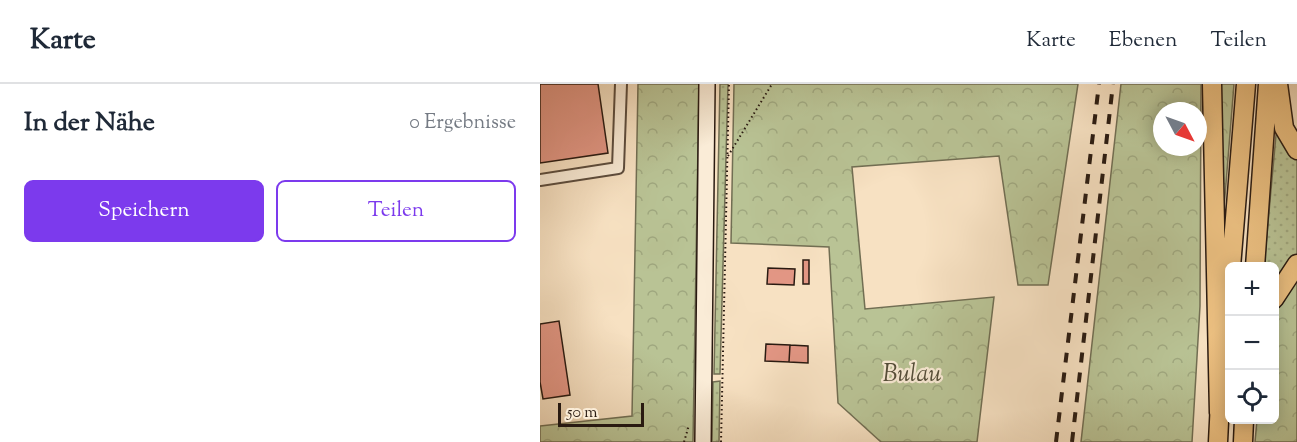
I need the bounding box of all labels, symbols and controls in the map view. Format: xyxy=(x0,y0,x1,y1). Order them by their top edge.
text: Karte xyxy=(30,21,96,61)
text: Karte xyxy=(1026,26,1076,56)
text: Ebenen xyxy=(1109,26,1177,56)
text: Teilen xyxy=(1210,26,1267,56)
north arrow xyxy=(1153,102,1207,156)
text: In der Nähe xyxy=(24,105,155,142)
text: 0 Ergebnisse xyxy=(409,109,516,138)
button: Speichern xyxy=(24,180,264,242)
button: Teilen xyxy=(276,180,516,242)
map controls xyxy=(1225,262,1279,424)
button: + xyxy=(1225,262,1279,316)
button: − xyxy=(1225,316,1279,370)
park label: Bulau xyxy=(883,358,942,392)
button: locate xyxy=(1225,370,1279,424)
scale bar xyxy=(558,400,644,428)
text: 50 m xyxy=(567,402,598,425)

